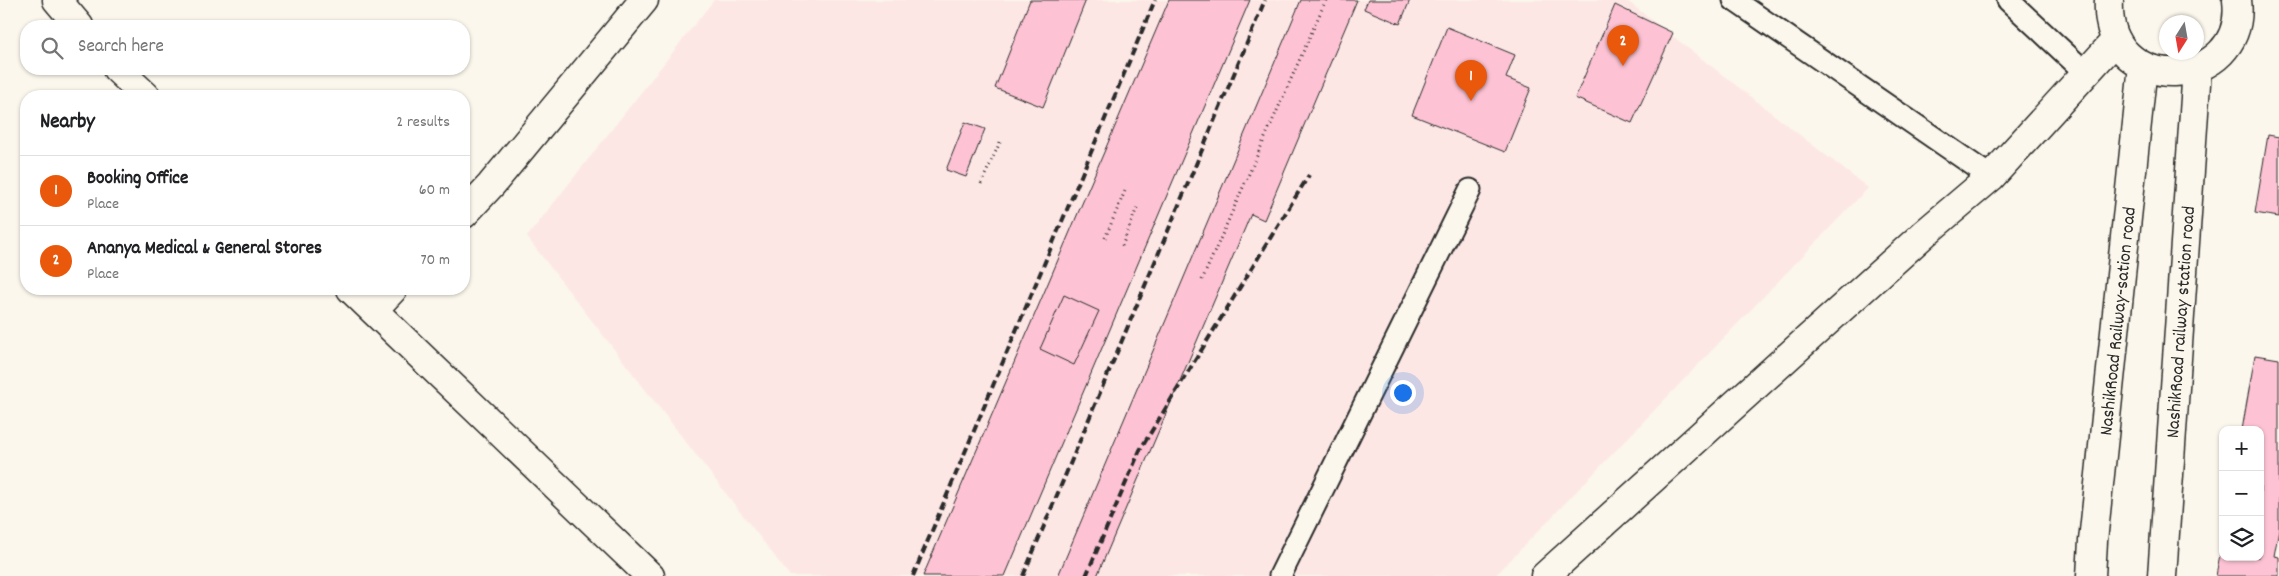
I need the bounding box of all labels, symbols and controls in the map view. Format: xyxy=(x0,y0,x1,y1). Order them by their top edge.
north arrow xyxy=(2159,15,2204,60)
search box xyxy=(20,20,470,75)
pin: 2 xyxy=(1607,25,1639,66)
icon: search xyxy=(38,34,66,62)
text: Search here xyxy=(78,34,164,61)
pin: 1 xyxy=(1455,60,1487,101)
text: Nearby xyxy=(40,108,95,138)
text: 2 results xyxy=(396,111,450,134)
text: Booking Office xyxy=(87,166,188,193)
text: 1 xyxy=(54,179,58,202)
text: 60 m xyxy=(419,179,450,202)
text: Place xyxy=(87,193,119,216)
street label: NashikRoad railway station road xyxy=(2161,205,2204,439)
street label: NashikRoad Railway-sation road xyxy=(2094,206,2145,437)
text: Ananya Medical & General Stores xyxy=(87,236,322,263)
text: 2 xyxy=(53,249,60,272)
text: 70 m xyxy=(420,249,450,272)
text: Place xyxy=(87,263,119,286)
your location xyxy=(1390,380,1416,406)
map controls xyxy=(2219,426,2264,561)
button: + xyxy=(2219,426,2264,471)
button: − xyxy=(2219,471,2264,516)
button: layers xyxy=(2219,516,2264,561)

